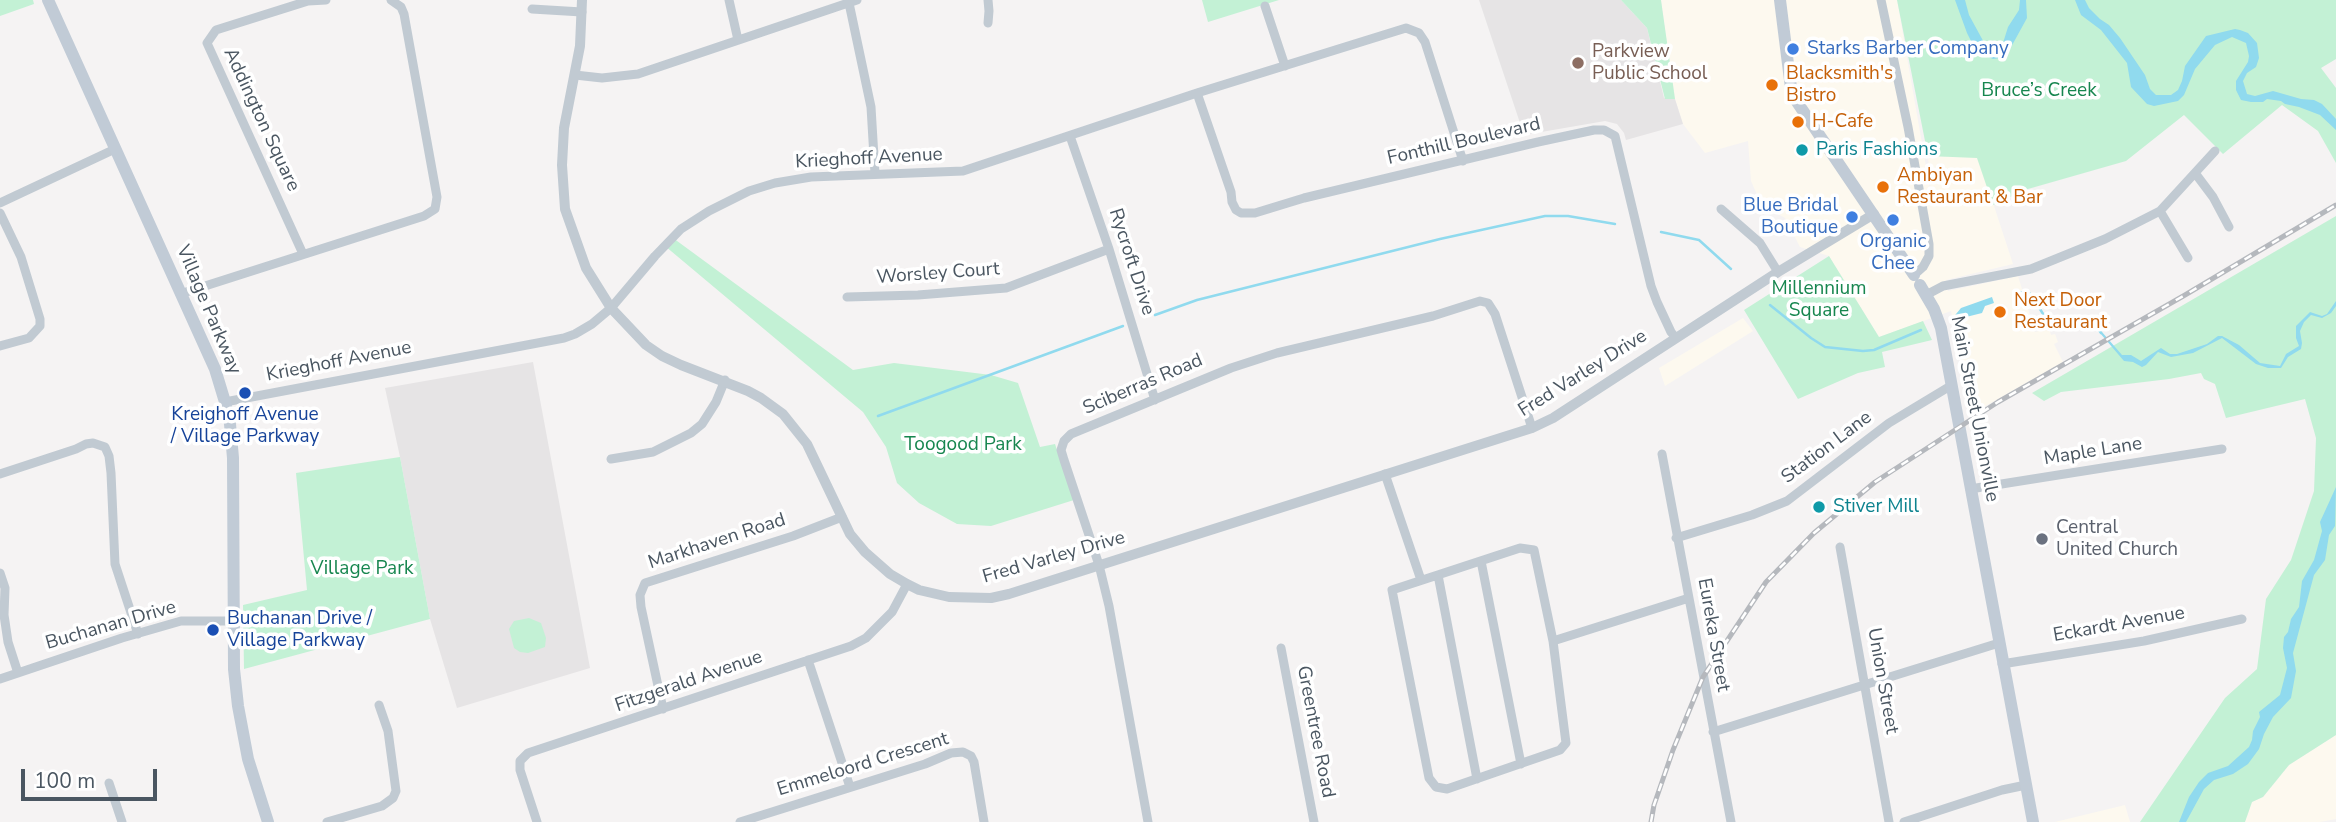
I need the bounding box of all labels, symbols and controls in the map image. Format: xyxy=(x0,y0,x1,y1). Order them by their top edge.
place label: Starks Barber Company xyxy=(1807,38,2009,60)
place label: Parkview Public School xyxy=(1592,41,1707,85)
marker: Starks Barber Company xyxy=(1785,41,1801,57)
street label: Addington Square xyxy=(218,45,304,195)
marker: Parkview Public School xyxy=(1570,55,1586,71)
place label: Blacksmith's Bistro xyxy=(1786,63,1893,107)
marker: Blacksmith's Bistro xyxy=(1764,77,1780,93)
park label: Bruce’s Creek xyxy=(1981,80,2097,102)
place label: H-Cafe xyxy=(1812,111,1873,133)
street label: Fonthill Boulevard xyxy=(1385,113,1543,171)
marker: H-Cafe xyxy=(1790,114,1806,130)
place label: Paris Fashions xyxy=(1816,139,1938,161)
marker: Paris Fashions xyxy=(1794,142,1810,158)
street label: Krieghoff Avenue xyxy=(795,144,943,174)
place label: Ambiyan Restaurant & Bar xyxy=(1897,165,2043,209)
marker: Ambiyan Restaurant & Bar xyxy=(1875,179,1891,195)
place label: Blue Bridal Boutique xyxy=(1743,195,1838,239)
street label: Rycroft Drive xyxy=(1103,206,1159,318)
marker: Blue Bridal Boutique xyxy=(1844,209,1860,225)
marker: Organic Chee xyxy=(1885,212,1901,228)
place label: Organic Chee xyxy=(1860,231,1926,275)
street label: Village Parkway xyxy=(171,242,245,378)
street label: Worsley Court xyxy=(876,258,1000,290)
park label: Millennium Square xyxy=(1772,278,1866,322)
place label: Next Door Restaurant xyxy=(2014,290,2107,334)
marker: Next Door Restaurant xyxy=(1992,304,2008,320)
street label: Main Street Unionville xyxy=(1945,314,2003,504)
street label: Fred Varley Drive xyxy=(1515,325,1651,423)
street label: Krieghoff Avenue xyxy=(264,337,414,387)
street label: Sciberras Road xyxy=(1080,350,1206,420)
marker: Kreighoff Avenue / Village Parkway xyxy=(237,385,253,401)
place label: Kreighoff Avenue / Village Parkway xyxy=(171,404,319,448)
street label: Station Lane xyxy=(1777,407,1877,489)
street label: Maple Lane xyxy=(2042,433,2144,471)
park label: Toogood Park xyxy=(904,434,1022,456)
place label: Stiver Mill xyxy=(1833,496,1919,518)
marker: Stiver Mill xyxy=(1811,499,1827,515)
street label: Markhaven Road xyxy=(645,509,789,575)
place label: Central United Church xyxy=(2056,517,2178,561)
street label: Fred Varley Drive xyxy=(980,527,1128,589)
marker: Central United Church xyxy=(2034,531,2050,547)
park label: Village Park xyxy=(311,558,413,580)
street label: Eureka Street xyxy=(1692,577,1734,693)
street label: Buchanan Drive xyxy=(43,596,179,656)
street label: Eckardt Avenue xyxy=(2051,602,2187,648)
place label: Buchanan Drive / Village Parkway xyxy=(227,608,372,652)
marker: Buchanan Drive / Village Parkway xyxy=(205,622,221,638)
street label: Union Street xyxy=(1861,626,1903,736)
street label: Fitzgerald Avenue xyxy=(612,646,766,718)
street label: Greentree Road xyxy=(1291,664,1339,800)
street label: Emmeloord Crescent xyxy=(775,728,951,802)
scale bar xyxy=(24,756,161,800)
text: 100 m xyxy=(34,767,95,795)

